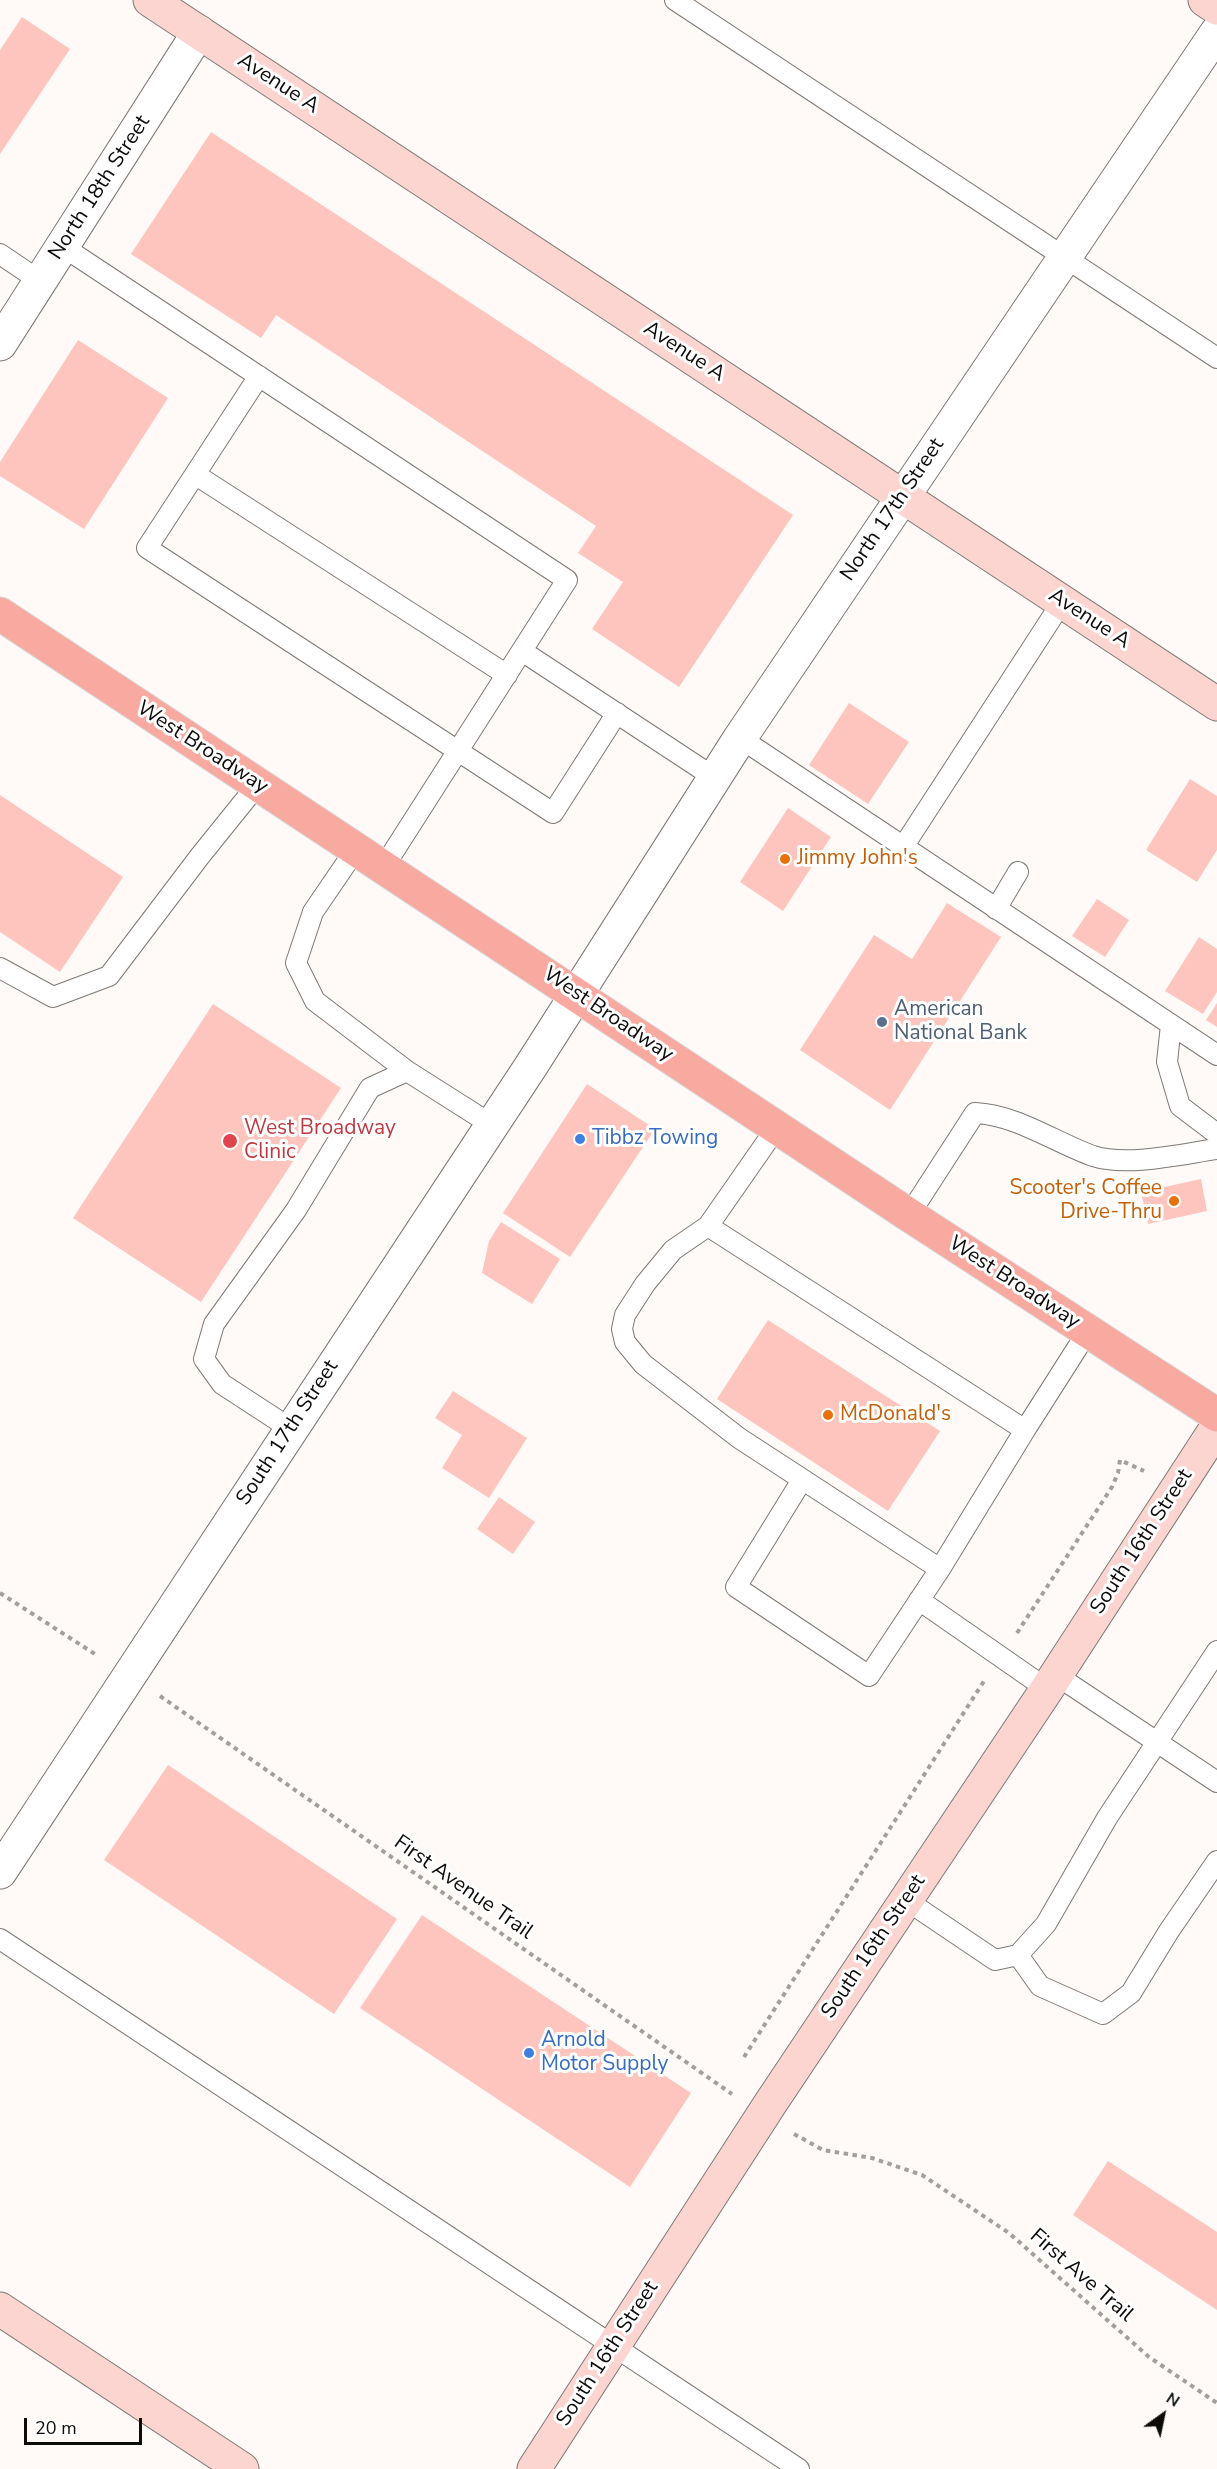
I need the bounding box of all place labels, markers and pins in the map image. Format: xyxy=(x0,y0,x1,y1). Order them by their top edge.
place label: Jimmy John's xyxy=(797,846,918,872)
marker: Jimmy John's xyxy=(778,852,792,866)
place label: American National Bank xyxy=(894,997,1027,1047)
marker: American National Bank xyxy=(875,1015,889,1029)
place label: West Broadway Clinic xyxy=(244,1116,396,1166)
place label: Tibbz Towing xyxy=(592,1126,718,1152)
marker: West Broadway Clinic xyxy=(221,1132,239,1150)
marker: Tibbz Towing xyxy=(573,1132,587,1146)
place label: Scooter's Coffee Drive-Thru xyxy=(1010,1176,1162,1226)
marker: Scooter's Coffee Drive-Thru xyxy=(1167,1194,1181,1208)
place label: McDonald's xyxy=(840,1402,951,1428)
marker: McDonald's xyxy=(821,1408,835,1422)
place label: Arnold Motor Supply xyxy=(541,2028,668,2078)
marker: Arnold Motor Supply xyxy=(522,2046,536,2060)

